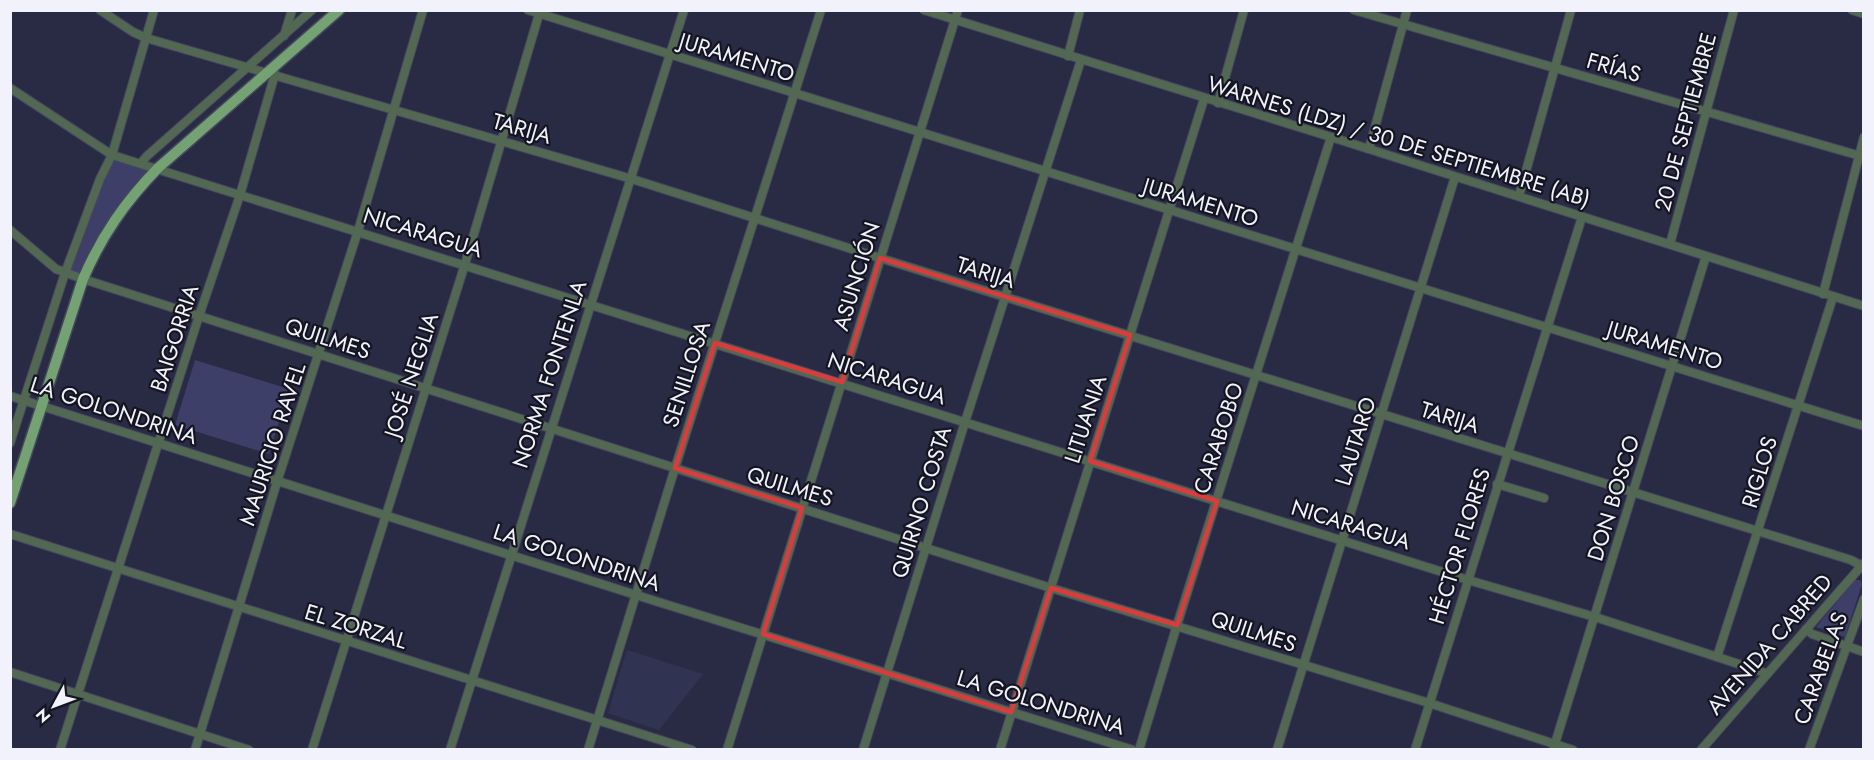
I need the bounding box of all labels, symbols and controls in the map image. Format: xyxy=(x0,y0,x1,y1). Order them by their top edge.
street label: JURAMENTO xyxy=(672,23,799,90)
street label: 20 DE SEPTIEMBRE xyxy=(1646,29,1724,215)
street label: FRÍAS xyxy=(1583,44,1645,90)
street label: WARNES (LDZ) / 30 DE SEPTIEMBRE (AB) xyxy=(1204,67,1594,215)
street label: TARIJA xyxy=(489,104,556,152)
street label: JURAMENTO xyxy=(1136,168,1263,235)
street label: NICARAGUA xyxy=(359,199,487,265)
street label: ASUNCIÓN xyxy=(824,218,888,334)
street label: TARIJA xyxy=(953,248,1020,296)
street label: NORMA FONTENLA xyxy=(504,276,595,472)
street label: BAIGORRIA xyxy=(142,280,206,396)
street label: JOSÉ NEGLIA xyxy=(375,308,446,444)
street label: QUILMES xyxy=(281,309,375,367)
street label: JURAMENTO xyxy=(1600,311,1727,378)
street label: SENILLOSA xyxy=(654,316,718,431)
street label: NICARAGUA xyxy=(823,344,951,412)
street label: MAURICIO RAVEL xyxy=(231,358,313,530)
street label: LA GOLONDRINA xyxy=(26,368,202,452)
street label: LITUANIA xyxy=(1056,370,1114,467)
street label: CARABOBO xyxy=(1185,378,1251,498)
street label: LAUTARO xyxy=(1326,393,1384,489)
street label: TARIJA xyxy=(1417,393,1484,441)
street label: QUIRNO COSTA xyxy=(883,422,959,582)
street label: DON BOSCO xyxy=(1579,431,1647,565)
street label: RIGLOS xyxy=(1733,432,1785,512)
street label: QUILMES xyxy=(743,458,837,514)
street label: HÉCTOR FLORES xyxy=(1420,464,1498,628)
street label: NICARAGUA xyxy=(1287,491,1415,557)
street label: LA GOLONDRINA xyxy=(489,515,665,599)
street label: AVENIDA CABRED xyxy=(1699,566,1839,722)
street label: EL ZORZAL xyxy=(301,595,411,657)
street label: QUILMES xyxy=(1207,602,1301,660)
street label: CARABELAS xyxy=(1785,607,1855,729)
street label: LA GOLONDRINA xyxy=(953,661,1129,743)
north arrow xyxy=(24,676,84,736)
text: N xyxy=(30,703,56,728)

